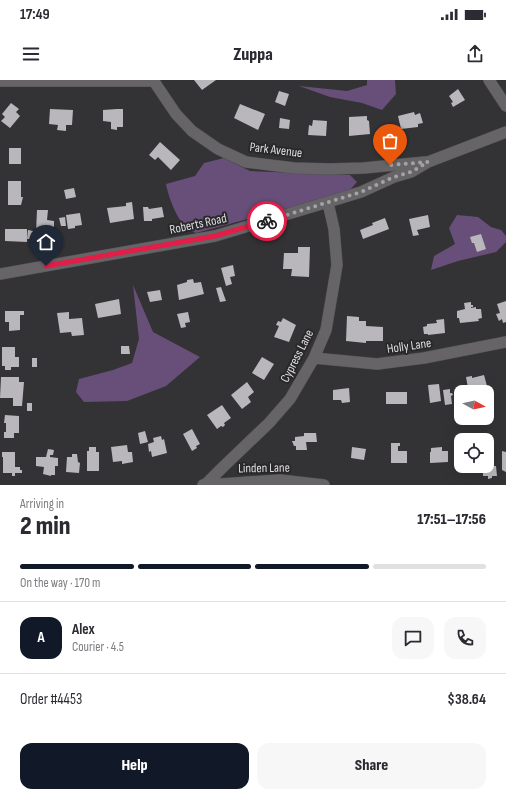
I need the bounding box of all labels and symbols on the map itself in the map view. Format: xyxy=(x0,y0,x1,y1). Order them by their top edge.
pin xyxy=(373,124,407,165)
street label: Park Avenue xyxy=(249,139,303,161)
courier xyxy=(247,201,287,241)
street label: Roberts Road xyxy=(168,210,228,238)
pin xyxy=(29,225,63,266)
street label: Cypress Lane xyxy=(277,327,317,385)
street label: Holly Lane xyxy=(386,335,432,357)
north arrow xyxy=(454,385,494,425)
street label: Linden Lane xyxy=(238,460,290,476)

